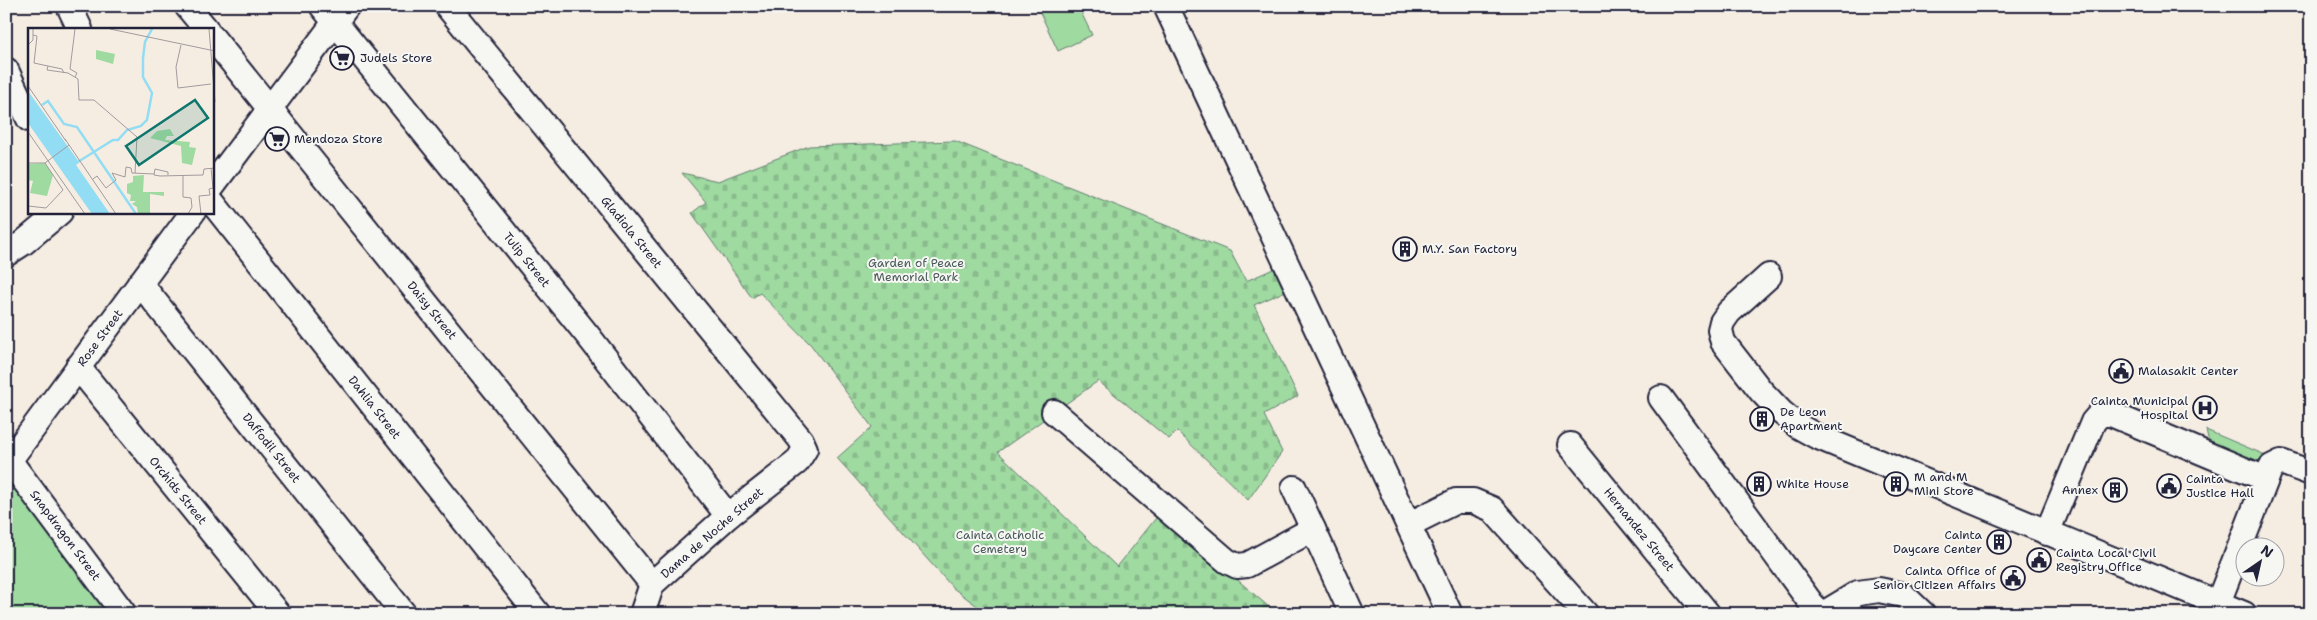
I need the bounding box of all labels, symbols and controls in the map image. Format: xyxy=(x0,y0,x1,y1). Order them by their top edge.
inset map xyxy=(28,28,214,214)
supermarket icon: Judels Store xyxy=(329,45,355,71)
place label: Judels Store xyxy=(360,50,432,66)
supermarket icon: Mendoza Store xyxy=(264,126,290,152)
place label: Mendoza Store xyxy=(294,131,383,147)
street label: Gladiola Street xyxy=(597,193,666,272)
street label: Tulip Street xyxy=(500,229,554,291)
building icon: M.Y. San Factory xyxy=(1392,236,1418,262)
place label: M.Y. San Factory xyxy=(1422,241,1517,257)
park label: Garden of Peace Memorial Park xyxy=(868,255,964,285)
street label: Daisy Street xyxy=(404,278,460,343)
street label: Rose Street xyxy=(74,306,126,370)
public building icon: Malasakit Center xyxy=(2108,358,2134,384)
place label: Malasakit Center xyxy=(2138,363,2239,379)
street label: Dahlia Street xyxy=(345,373,404,442)
place label: Cainta Municipal Hospital xyxy=(2091,393,2188,423)
hospital icon: Cainta Municipal Hospital xyxy=(2192,395,2218,421)
place label: De Leon Apartment xyxy=(1780,404,1843,434)
building icon: De Leon Apartment xyxy=(1749,406,1775,432)
street label: Daffodil Street xyxy=(239,410,304,486)
street label: Orchids Street xyxy=(146,453,210,528)
place label: M and M Mini Store xyxy=(1914,469,1974,499)
building icon: White House xyxy=(1746,471,1772,497)
building icon: M and M Mini Store xyxy=(1883,471,1909,497)
place label: Cainta Justice Hall xyxy=(2186,471,2254,501)
public building icon: Cainta Justice Hall xyxy=(2156,473,2182,499)
place label: White House xyxy=(1776,476,1849,492)
building icon: Annex xyxy=(2102,477,2128,503)
place label: Annex xyxy=(2062,482,2098,498)
street label: Dama de Noche Street xyxy=(657,484,767,582)
street label: Hernandez Street xyxy=(1600,484,1678,575)
street label: Snapdragon Street xyxy=(26,487,104,584)
park label: Cainta Catholic Cemetery xyxy=(956,527,1044,557)
place label: Cainta Daycare Center xyxy=(1893,527,1983,557)
building icon: Cainta Daycare Center xyxy=(1986,529,2012,555)
north arrow xyxy=(2234,538,2284,588)
text: N xyxy=(2258,541,2277,562)
place label: Cainta Local Civil Registry Office xyxy=(2056,545,2156,575)
public building icon: Cainta Local Civil Registry Office xyxy=(2026,547,2052,573)
place label: Cainta Office of Senior Citizen Affairs xyxy=(1873,563,1997,593)
public building icon: Cainta Office of Senior Citizen Affairs xyxy=(2000,565,2026,591)

